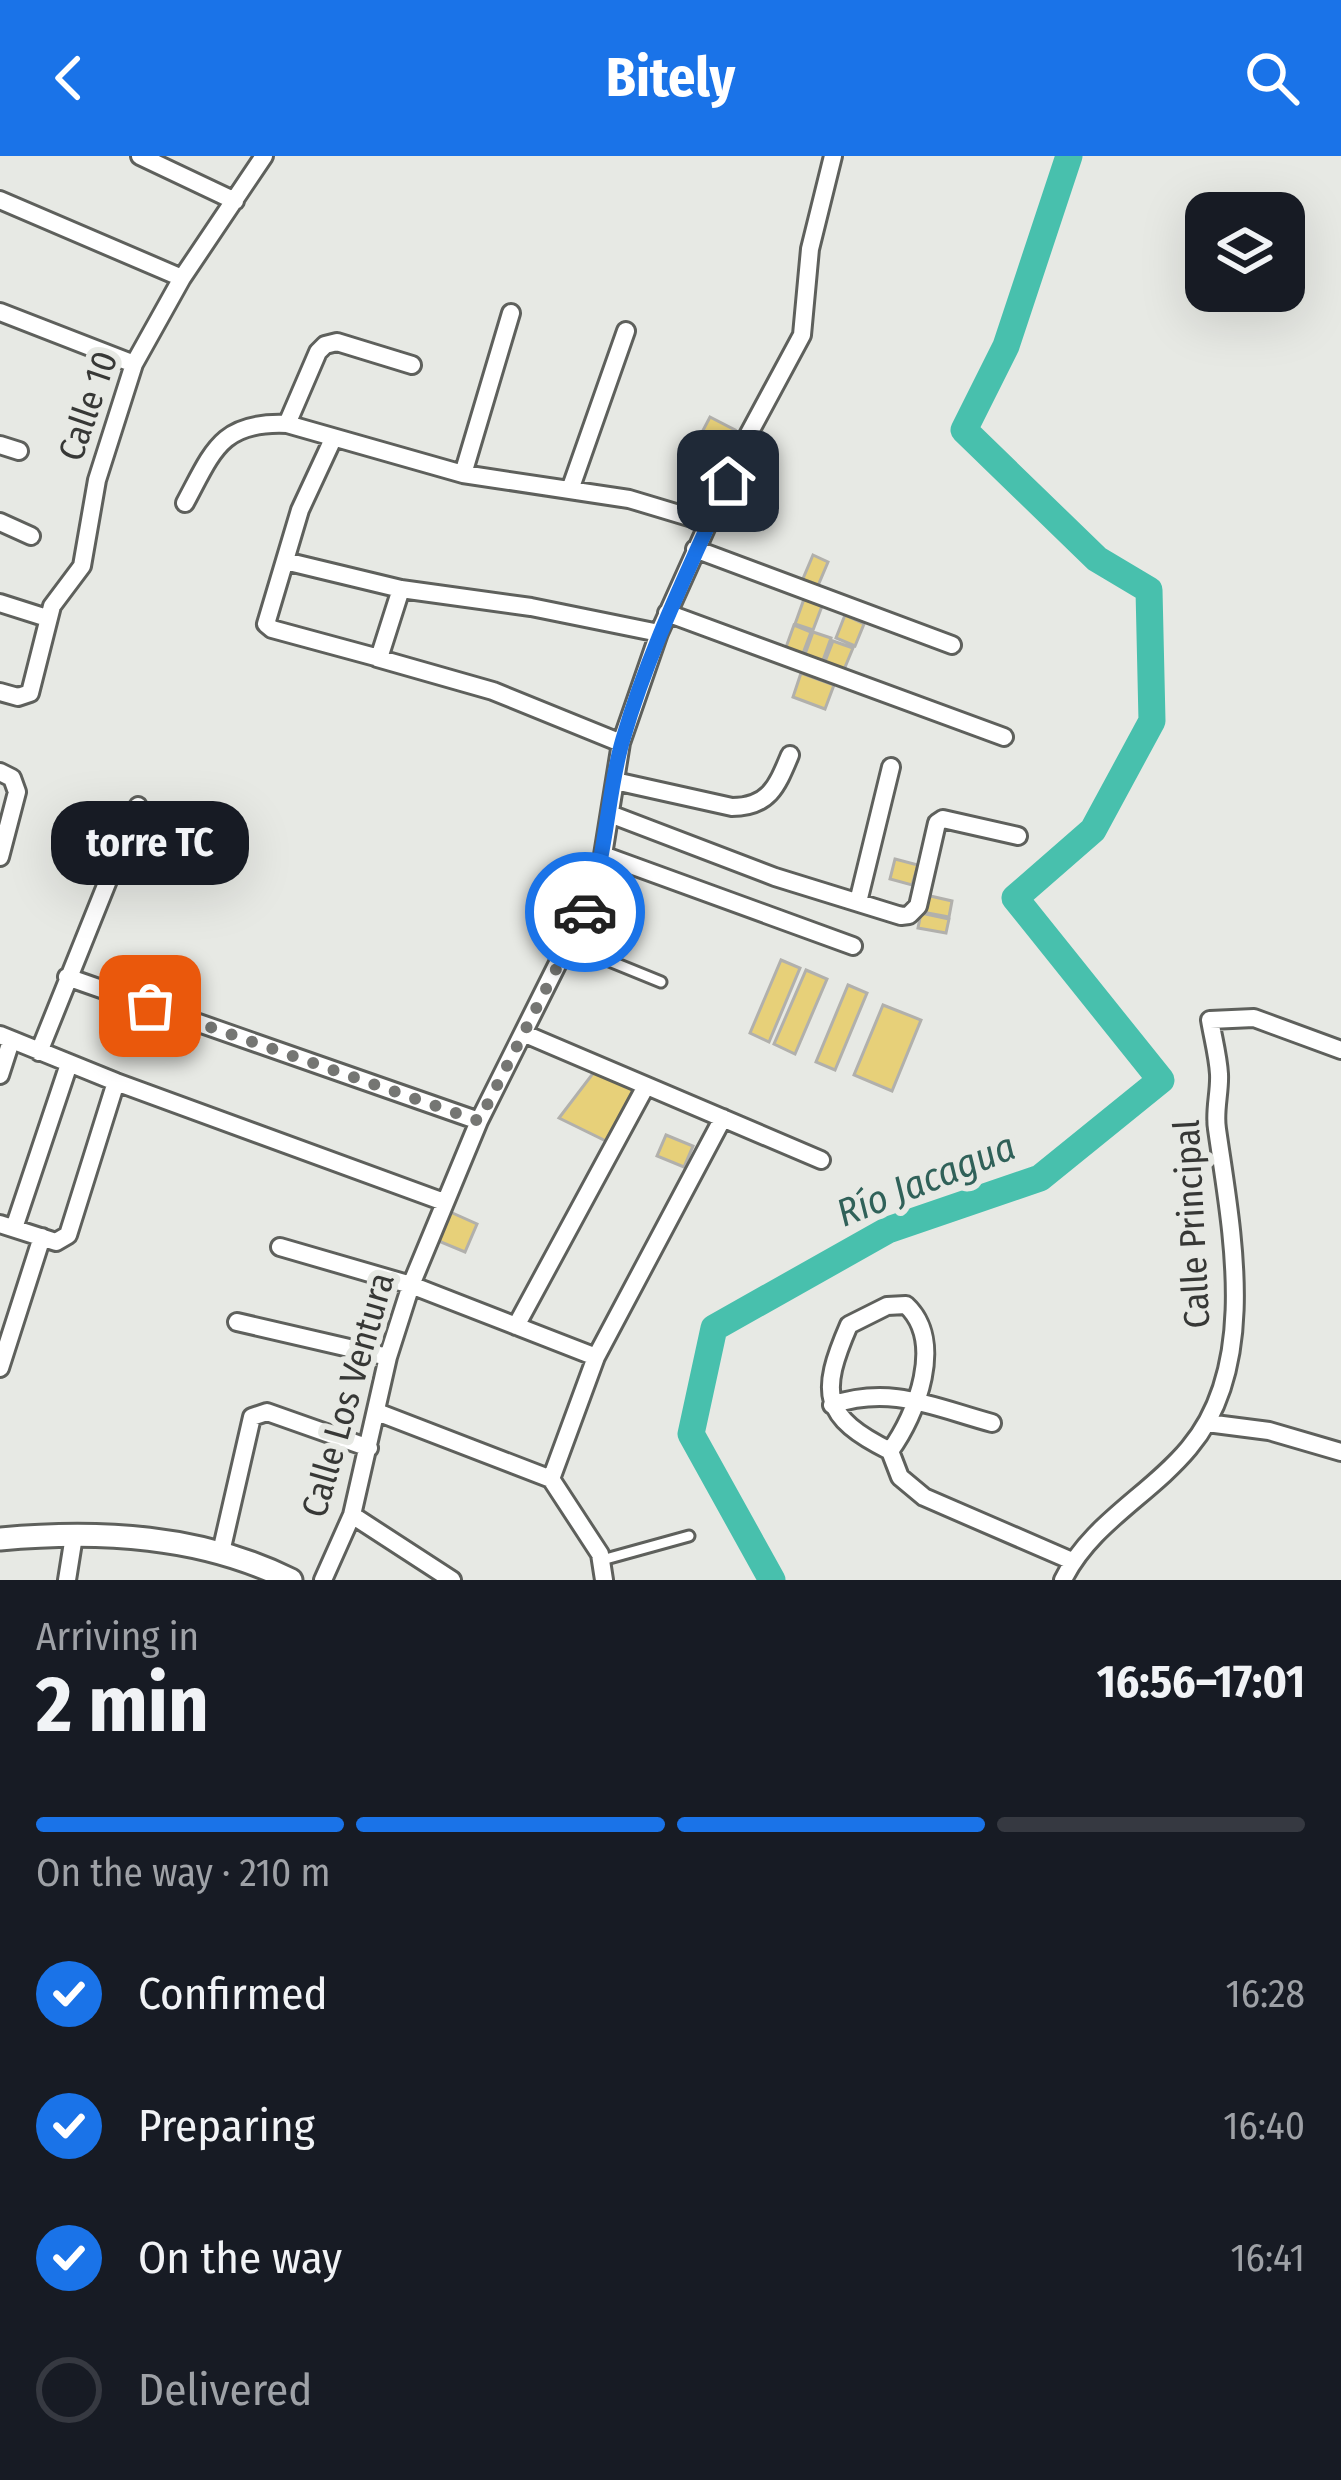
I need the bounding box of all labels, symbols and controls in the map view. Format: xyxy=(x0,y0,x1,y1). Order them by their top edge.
icon: back xyxy=(36,45,102,111)
icon: search xyxy=(1239,45,1305,111)
text: Bitely xyxy=(606,46,735,110)
map controls xyxy=(1185,192,1305,312)
button: layers xyxy=(1185,192,1305,312)
street label: Calle 10 xyxy=(49,345,127,467)
pin xyxy=(677,430,779,532)
icon: home xyxy=(695,448,761,514)
callout: torre TC xyxy=(51,802,249,886)
text: torre TC xyxy=(86,820,214,866)
courier xyxy=(525,852,645,972)
icon: car xyxy=(552,879,618,945)
pin xyxy=(99,955,201,1057)
icon: bag xyxy=(117,973,183,1039)
street label: Calle Principal xyxy=(1165,1118,1219,1330)
water label: Río Jacagua xyxy=(830,1123,1022,1237)
street label: Calle Los Ventura xyxy=(292,1268,404,1522)
text: Arriving in xyxy=(36,1614,199,1660)
text: 16:56–17:01 xyxy=(1097,1655,1305,1709)
text: 2 min xyxy=(36,1658,209,1752)
text: On the way · 210 m xyxy=(36,1850,331,1896)
icon: check xyxy=(36,1961,102,2027)
text: Confirmed xyxy=(138,1967,328,2021)
text: 16:28 xyxy=(1225,1971,1305,2017)
icon: check xyxy=(36,2093,102,2159)
text: Preparing xyxy=(138,2099,315,2153)
text: 16:40 xyxy=(1223,2103,1305,2149)
icon: check xyxy=(36,2225,102,2291)
text: On the way xyxy=(138,2231,342,2285)
text: 16:41 xyxy=(1230,2235,1305,2281)
text: Delivered xyxy=(138,2363,312,2417)

